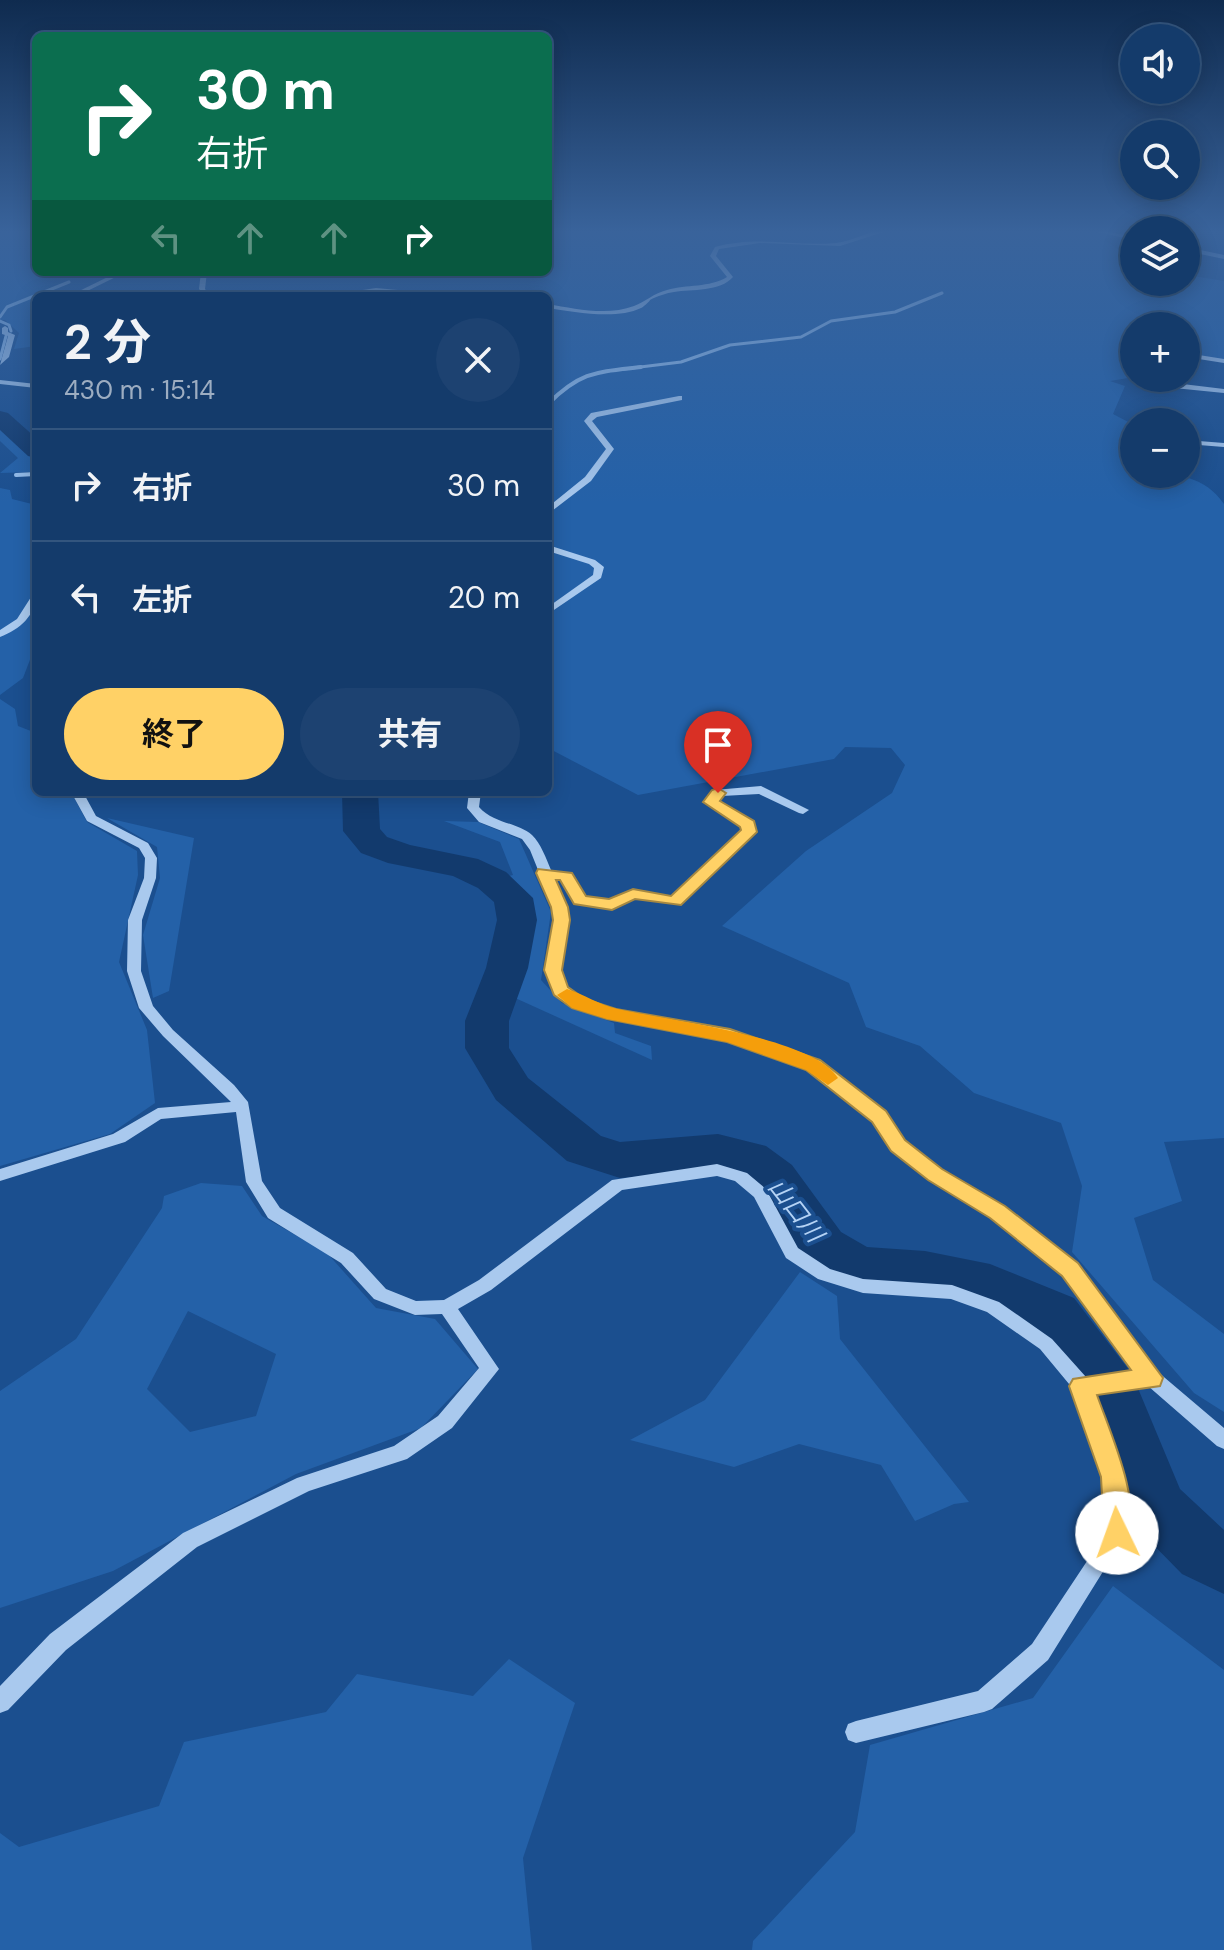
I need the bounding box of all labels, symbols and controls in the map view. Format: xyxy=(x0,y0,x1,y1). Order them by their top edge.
map controls xyxy=(1120,24,1200,488)
button: sound xyxy=(1120,24,1200,104)
text: 30 m xyxy=(196,53,335,126)
icon: right xyxy=(64,64,168,168)
button: search xyxy=(1120,120,1200,200)
text: 右折 xyxy=(196,130,268,177)
icon: left xyxy=(144,216,188,260)
icon: ahead xyxy=(228,216,272,260)
icon: ahead xyxy=(312,216,356,260)
icon: right xyxy=(396,216,440,260)
button: layers xyxy=(1120,216,1200,296)
text: 2 分 xyxy=(64,311,151,374)
button: + xyxy=(1120,312,1200,392)
button: close xyxy=(436,318,520,402)
text: 430 m · 15:14 xyxy=(64,373,215,407)
button: − xyxy=(1120,408,1200,488)
icon: right xyxy=(64,463,108,507)
text: 30 m xyxy=(447,466,520,505)
text: 右折 xyxy=(132,468,192,507)
icon: left xyxy=(64,575,108,619)
text: 20 m xyxy=(448,578,520,617)
text: 左折 xyxy=(132,580,192,619)
button: 終了 xyxy=(64,688,284,780)
button: 共有 xyxy=(300,688,520,780)
pin xyxy=(684,711,752,793)
icon: arrive xyxy=(696,723,740,767)
water label: 山口川 xyxy=(762,1172,832,1250)
position arrow xyxy=(1075,1491,1159,1575)

